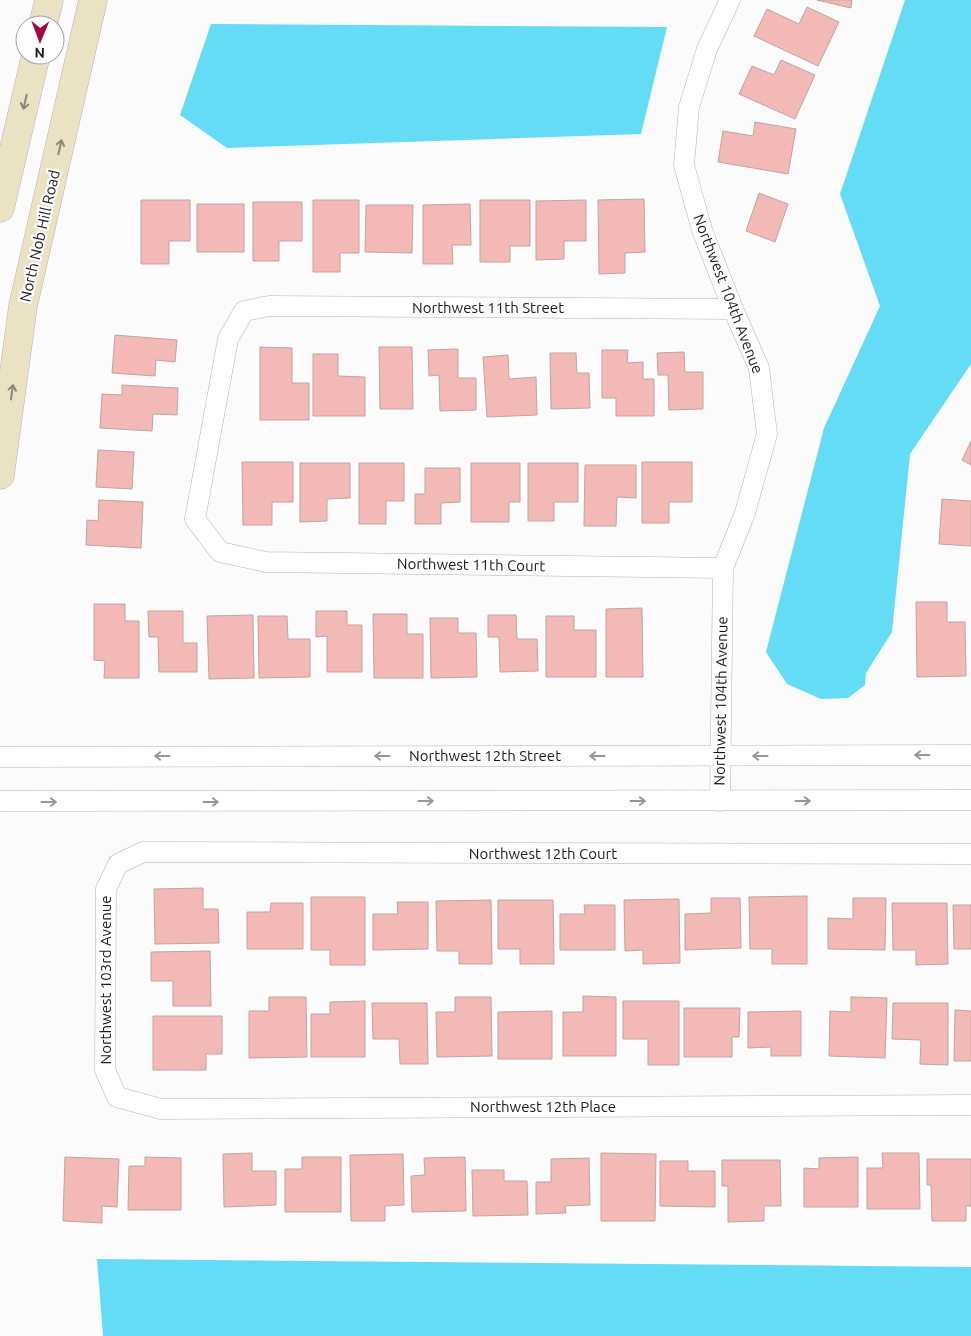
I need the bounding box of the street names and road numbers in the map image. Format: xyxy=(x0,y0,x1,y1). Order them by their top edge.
street label: North Nob Hill Road xyxy=(16,168,63,303)
street label: Northwest 104th Avenue xyxy=(690,212,767,376)
street label: Northwest 11th Street xyxy=(412,299,564,316)
street label: Northwest 11th Court xyxy=(397,555,545,574)
street label: Northwest 104th Avenue xyxy=(711,616,730,786)
street label: Northwest 12th Street xyxy=(409,747,561,764)
street label: Northwest 12th Court xyxy=(469,845,617,862)
street label: Northwest 103rd Avenue xyxy=(97,895,114,1065)
street label: Northwest 12th Place xyxy=(470,1098,616,1115)

